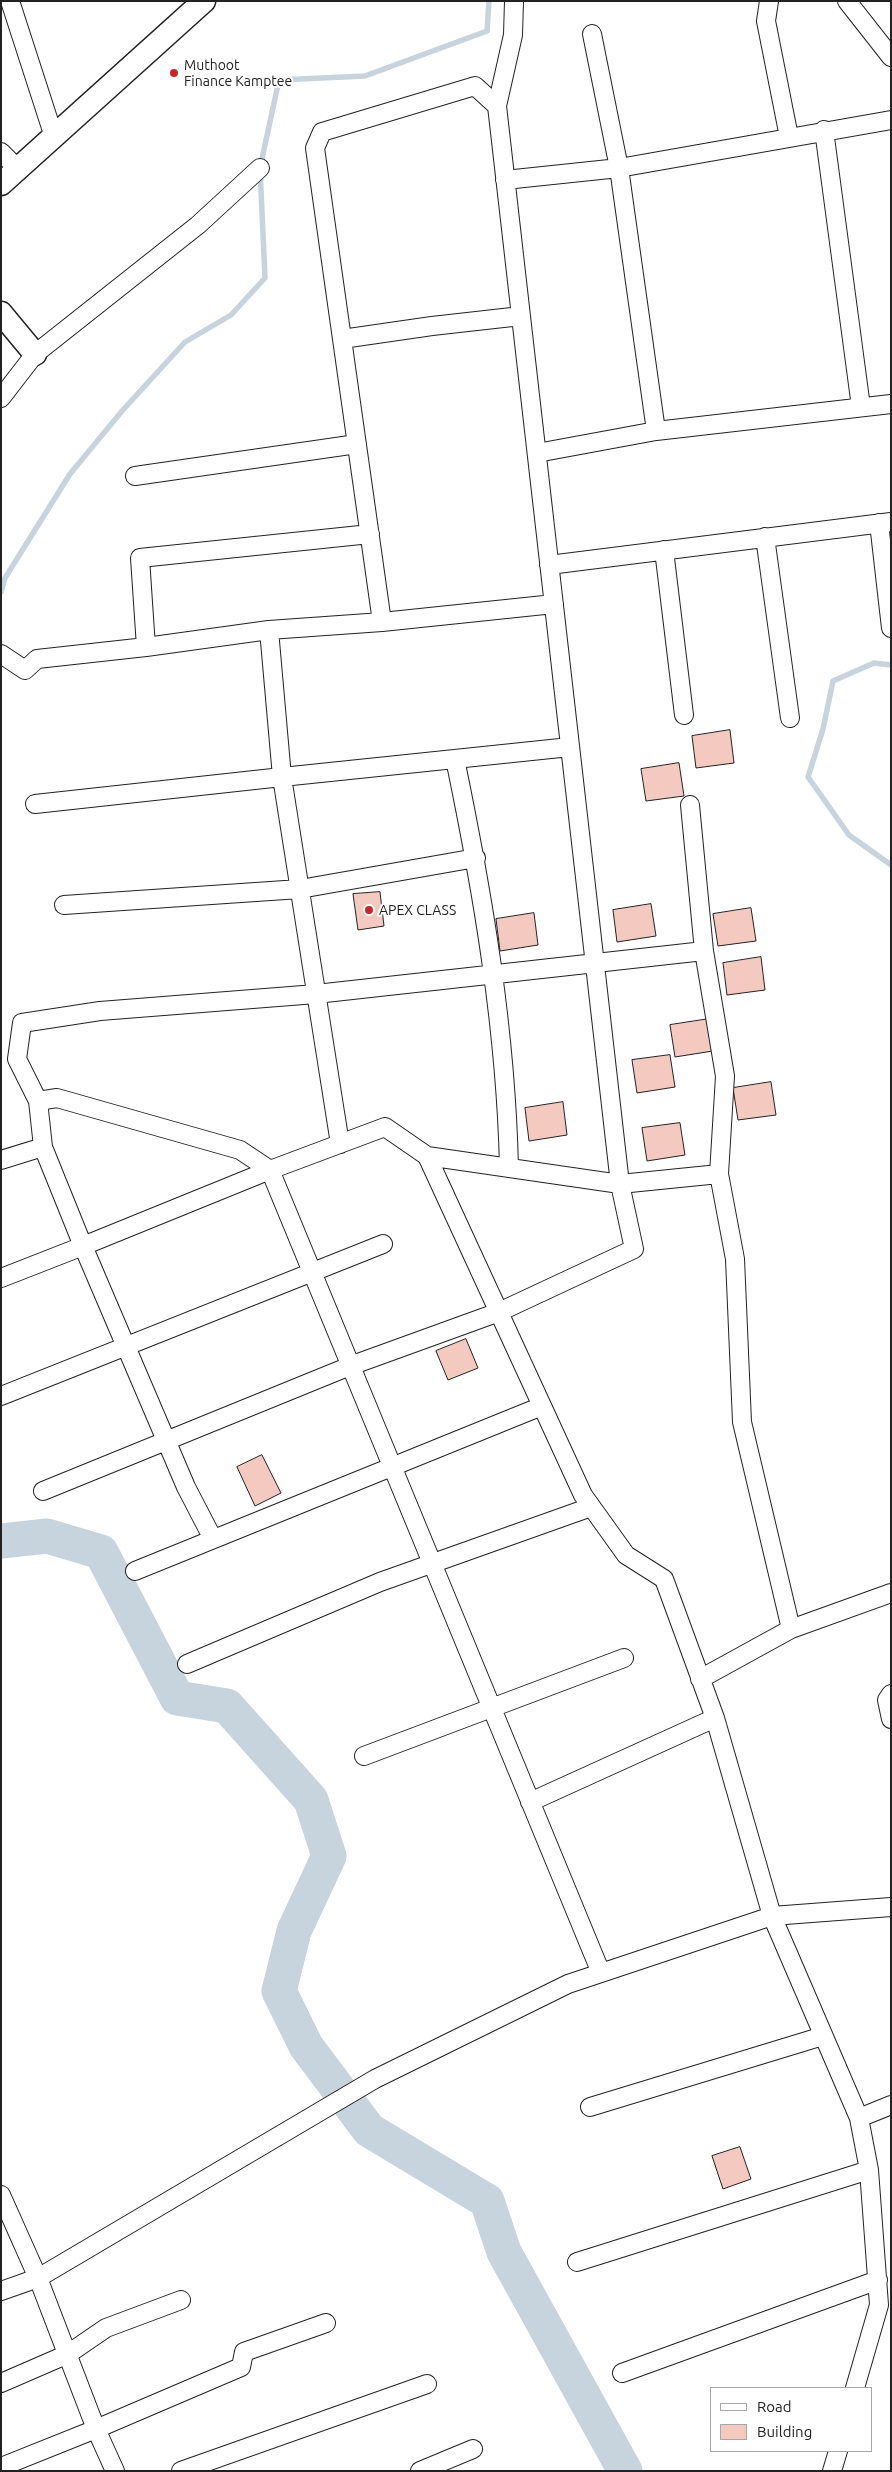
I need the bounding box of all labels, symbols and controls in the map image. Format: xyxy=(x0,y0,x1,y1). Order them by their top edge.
place label: Muthoot Finance Kamptee xyxy=(184,57,292,90)
marker: Muthoot Finance Kamptee xyxy=(168,67,180,79)
place label: APEX CLASS xyxy=(379,902,456,918)
marker: APEX CLASS xyxy=(363,904,375,916)
legend xyxy=(710,2387,872,2452)
text: Road xyxy=(757,2398,792,2415)
text: Building xyxy=(757,2423,812,2440)

